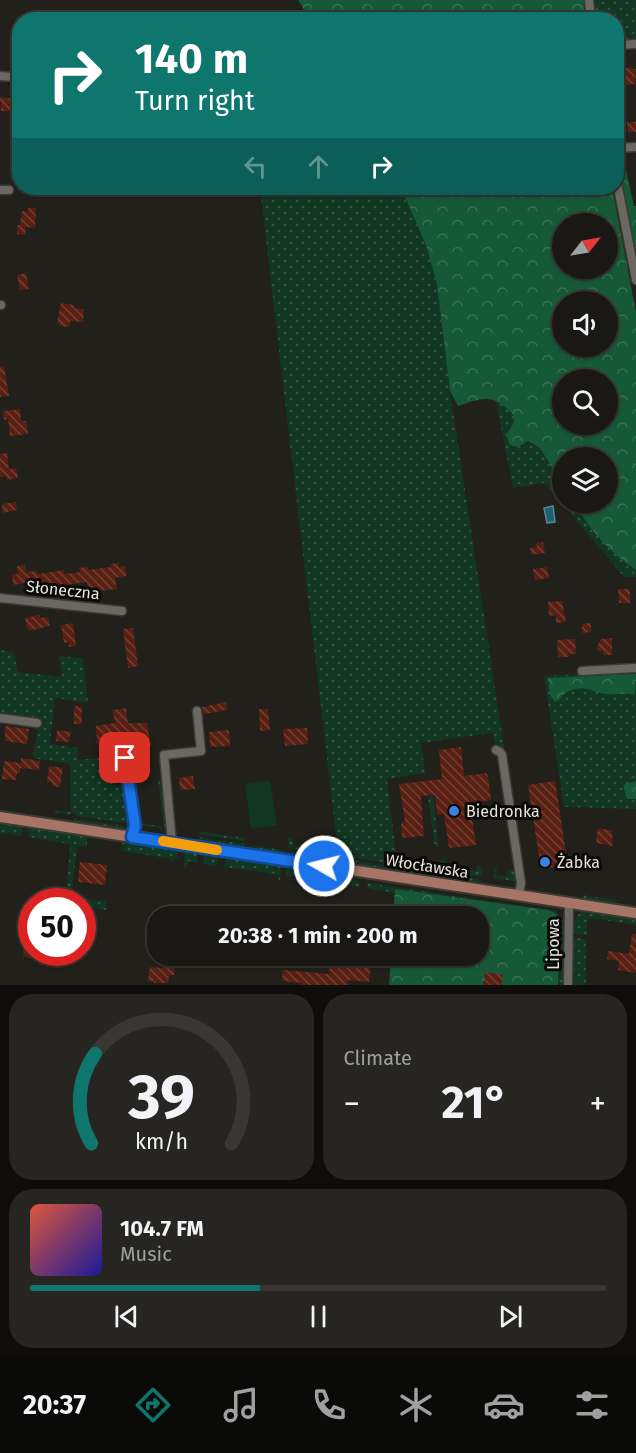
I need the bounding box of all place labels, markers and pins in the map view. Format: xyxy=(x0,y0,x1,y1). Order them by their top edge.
pin xyxy=(99,732,150,783)
place label: Biedronka xyxy=(466,802,540,821)
marker: Biedronka xyxy=(447,804,461,818)
place label: Żabka xyxy=(557,852,600,872)
marker: Żabka xyxy=(538,855,552,869)

